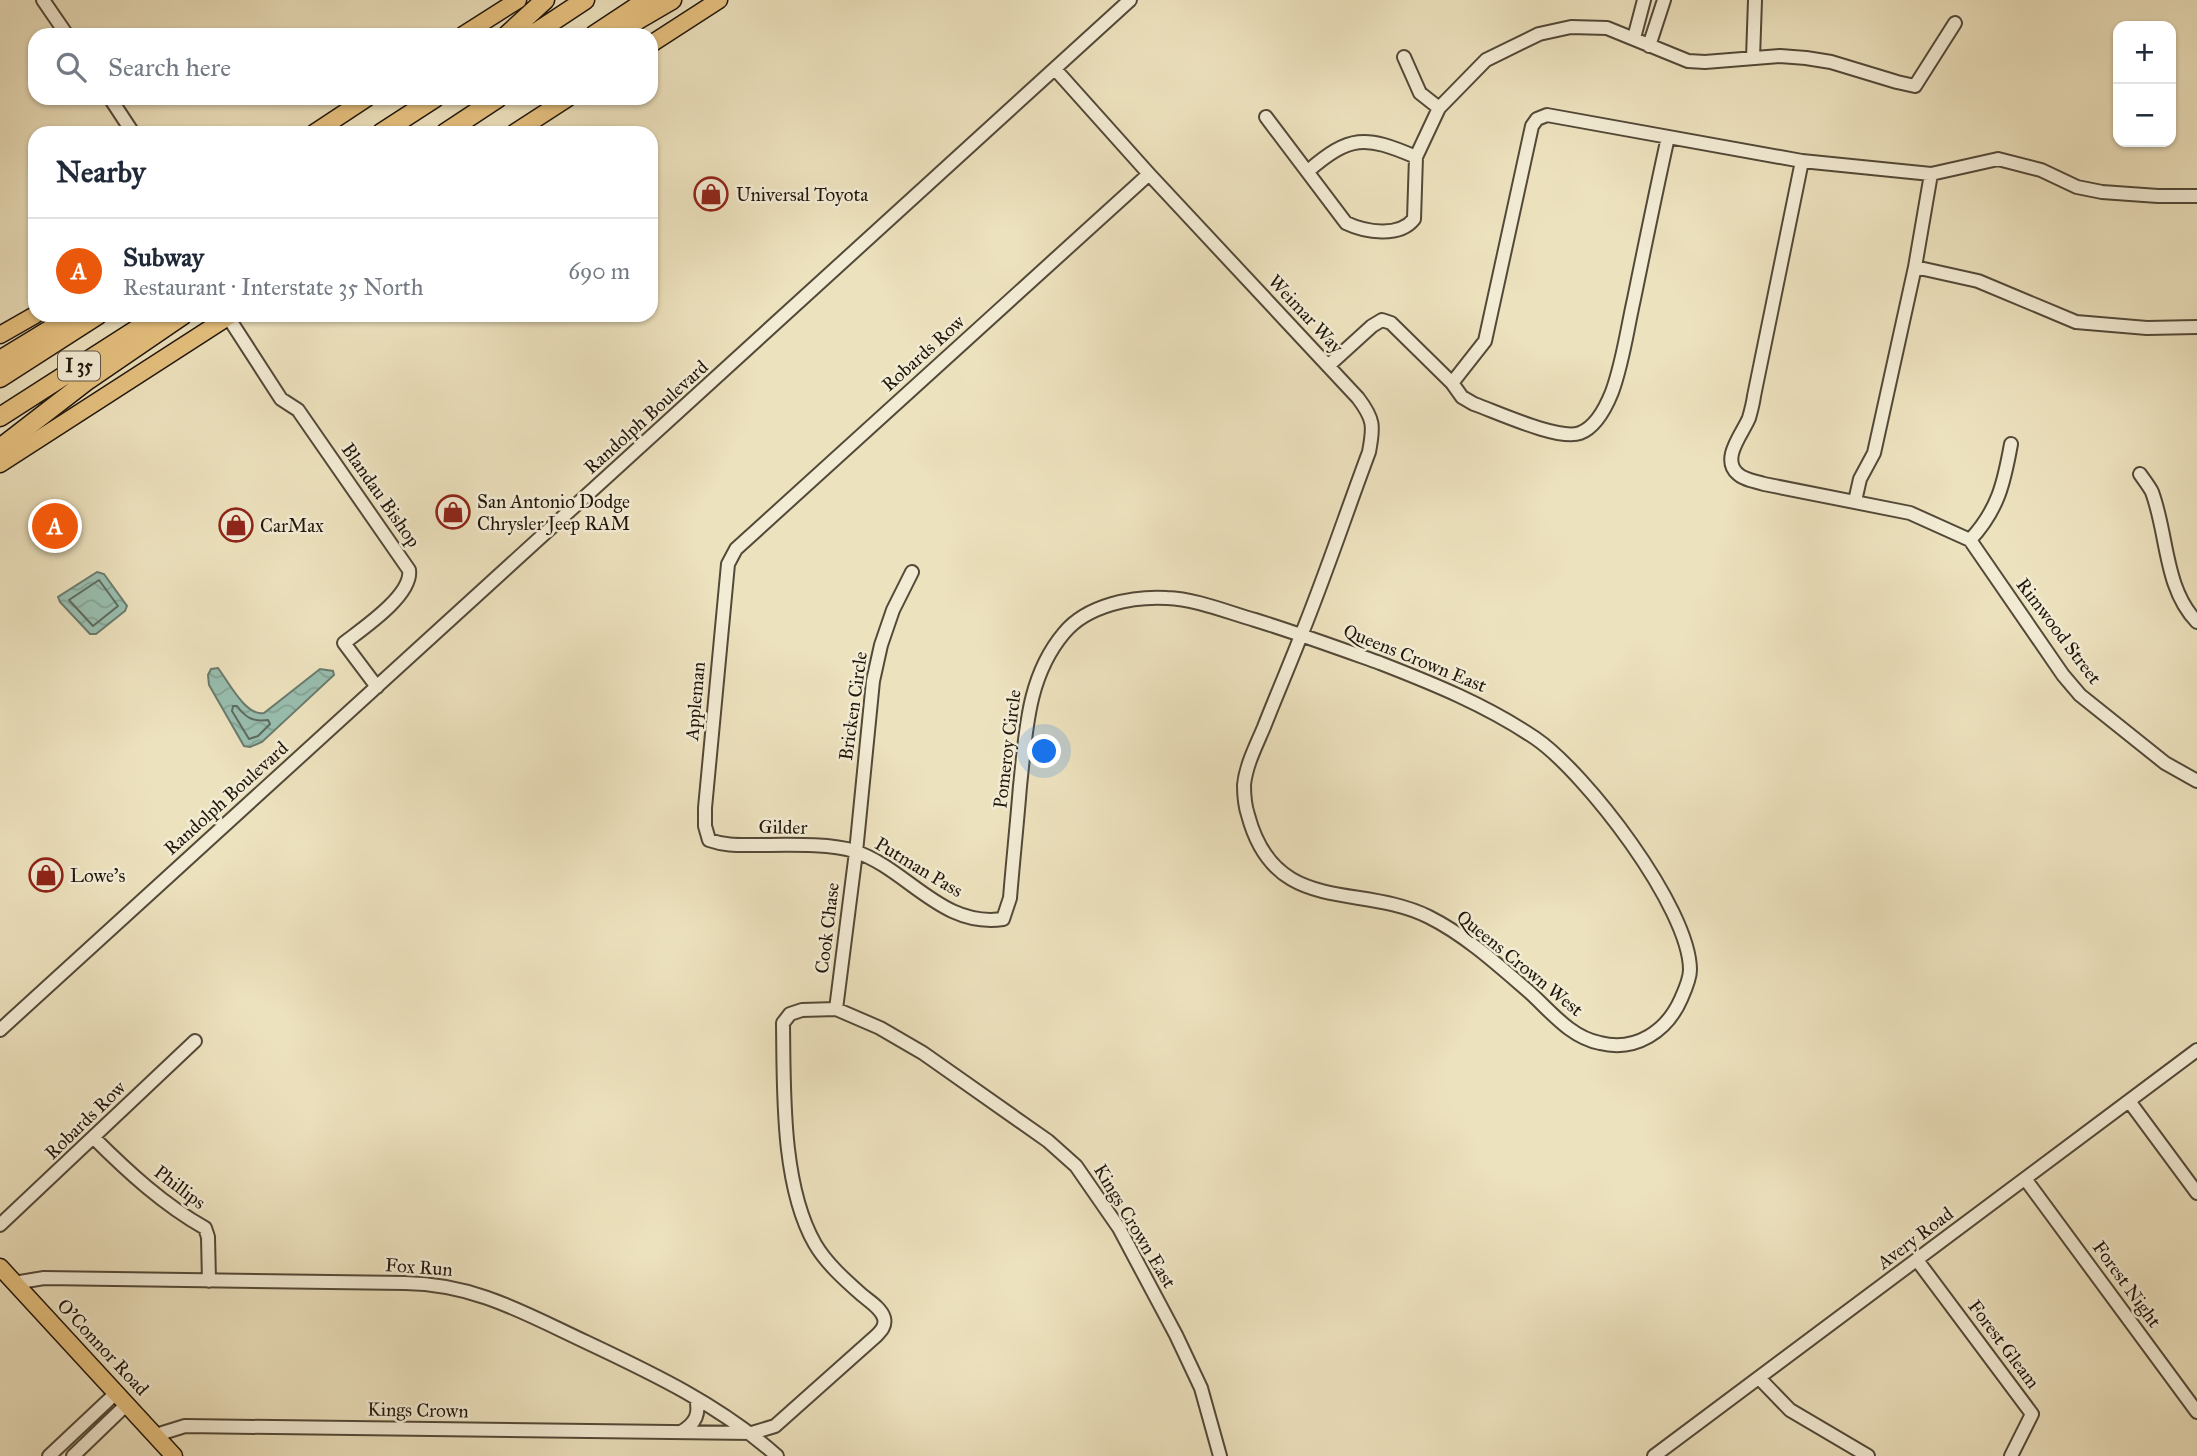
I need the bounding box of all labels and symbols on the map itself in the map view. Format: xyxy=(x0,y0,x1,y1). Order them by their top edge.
shop icon: Universal Toyota xyxy=(692,175,730,213)
place label: Universal Toyota xyxy=(736,183,869,206)
street label: Weimar Way xyxy=(1264,270,1349,359)
street label: Robards Row xyxy=(877,310,969,396)
road number: I 35 xyxy=(58,352,100,380)
street label: Randolph Boulevard xyxy=(579,355,713,479)
street label: Blandau Bishop xyxy=(337,438,425,552)
place label: San Antonio Dodge Chrysler Jeep RAM xyxy=(477,490,630,536)
shop icon: San Antonio Dodge Chrysler Jeep RAM xyxy=(434,493,472,531)
pin: A xyxy=(32,500,78,552)
shop icon: CarMax xyxy=(217,506,255,544)
place label: CarMax xyxy=(260,514,324,537)
street label: Rimwood Street xyxy=(2012,573,2107,689)
street label: Queens Crown East xyxy=(1340,619,1490,697)
street label: Bricken Circle xyxy=(834,650,872,762)
street label: Appleman xyxy=(680,661,710,742)
street label: Pomeroy Circle xyxy=(988,688,1026,810)
your location xyxy=(1027,734,1061,768)
street label: Randolph Boulevard xyxy=(159,736,293,860)
street label: Gilder xyxy=(758,815,808,839)
street label: Putman Pass xyxy=(871,832,967,902)
shop icon: Lowe's xyxy=(27,856,65,894)
place label: Lowe's xyxy=(70,864,125,887)
street label: Cook Chase xyxy=(810,881,844,975)
street label: Queens Crown West xyxy=(1452,905,1588,1021)
street label: Robards Row xyxy=(40,1076,130,1164)
street label: Phillips xyxy=(150,1160,210,1214)
street label: Kings Crown East xyxy=(1088,1160,1181,1293)
street label: Avery Road xyxy=(1872,1202,1958,1275)
street label: Forest Night xyxy=(2087,1236,2166,1333)
street label: Fox Run xyxy=(384,1253,454,1281)
street label: O'Connor Road xyxy=(52,1294,154,1400)
street label: Forest Gleam xyxy=(1963,1295,2045,1393)
street label: Kings Crown xyxy=(367,1398,469,1423)

